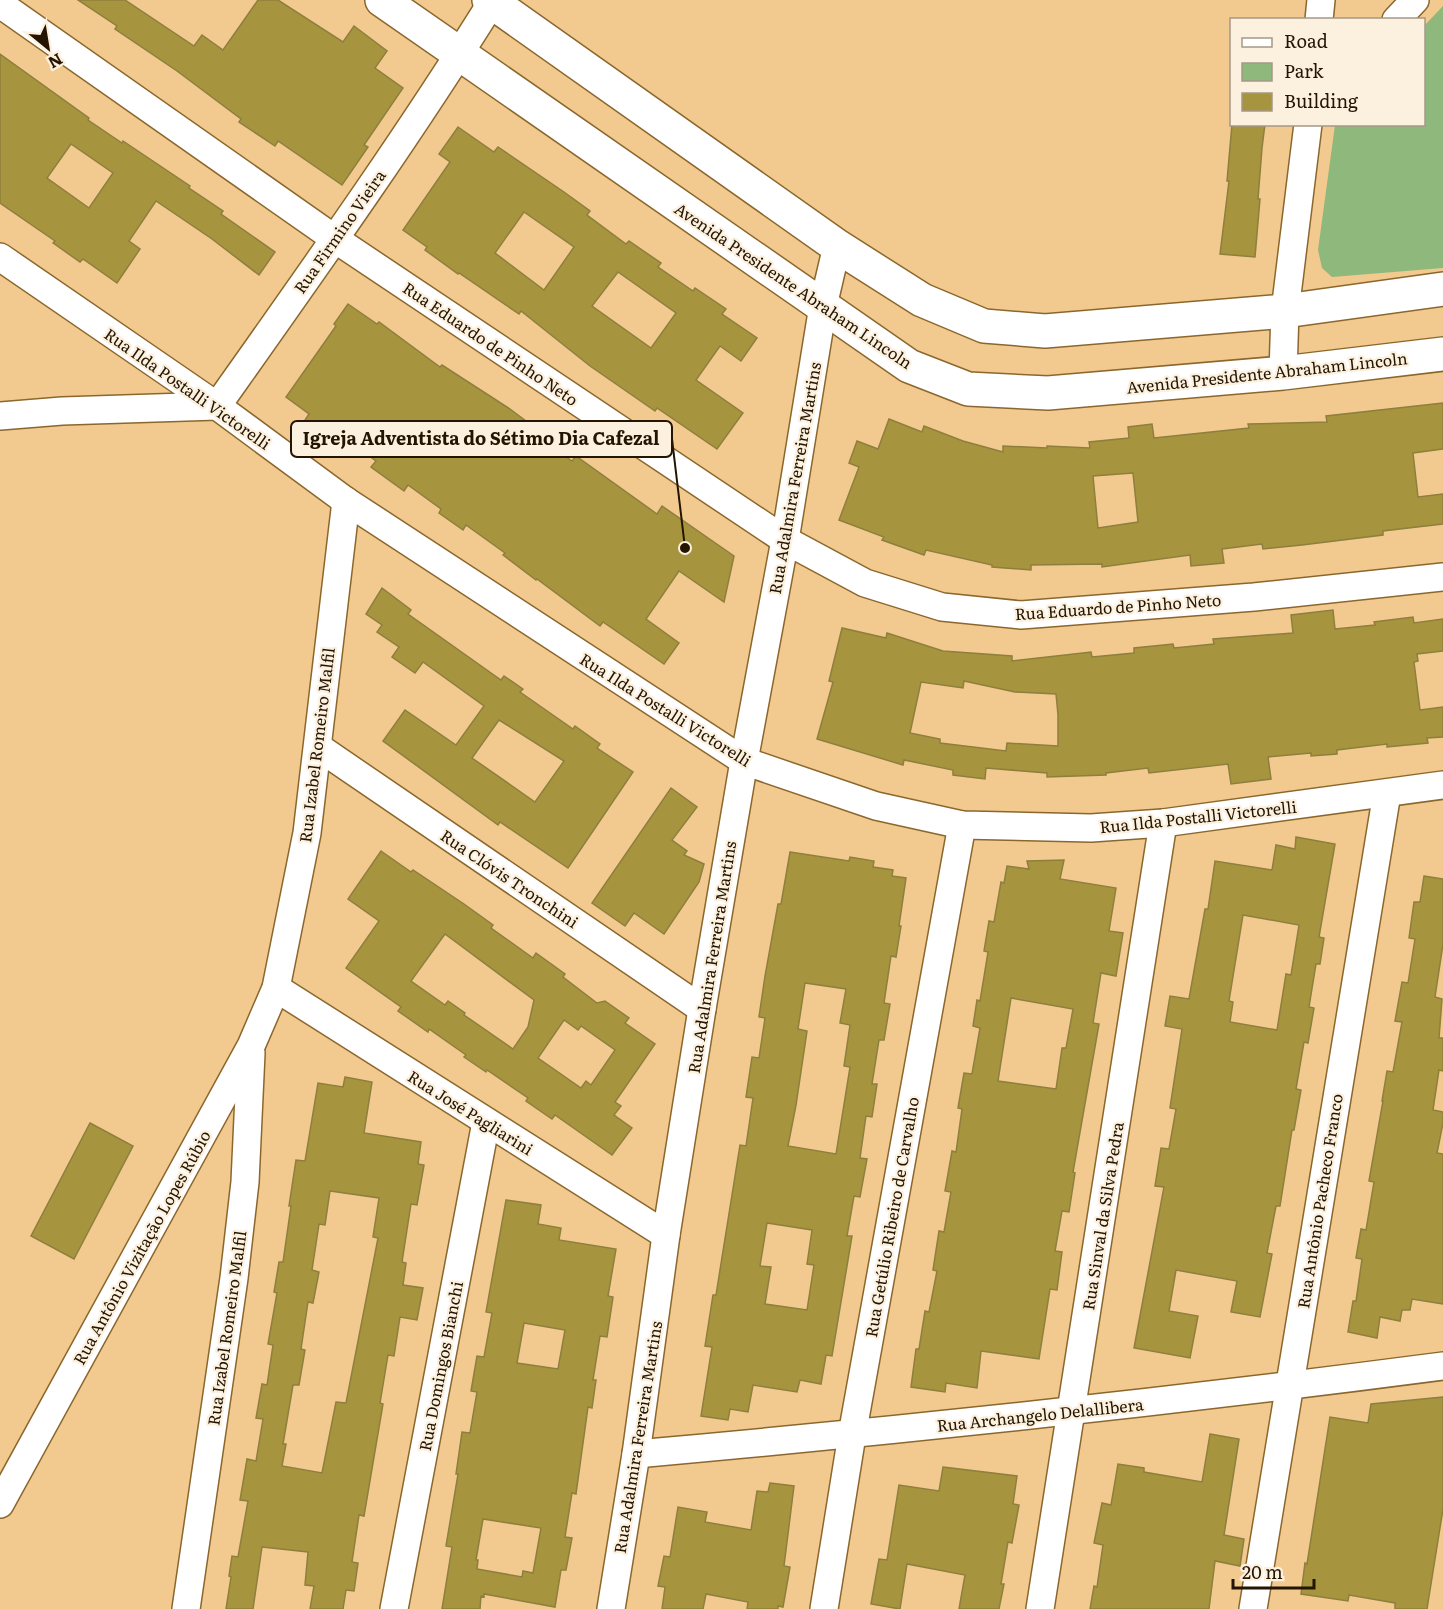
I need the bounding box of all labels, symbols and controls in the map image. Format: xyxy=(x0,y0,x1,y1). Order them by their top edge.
north arrow xyxy=(18,18,78,78)
legend xyxy=(1230,18,1425,126)
text: Road xyxy=(1284,27,1328,54)
text: N xyxy=(44,48,68,76)
text: Park xyxy=(1284,57,1325,84)
text: Building xyxy=(1284,87,1359,114)
street label: Rua Firmino Vieira xyxy=(287,164,391,298)
street label: Avenida Presidente Abraham Lincoln xyxy=(670,196,918,374)
street label: Rua Eduardo de Pinho Neto xyxy=(398,275,584,411)
street label: Rua Ilda Postalli Victorelli xyxy=(100,321,276,455)
street label: Avenida Presidente Abraham Lincoln xyxy=(1125,345,1409,399)
street label: Rua Adalmira Ferreira Martins xyxy=(762,360,826,596)
callout: Igreja Adventista do Sétimo Dia Cafezal xyxy=(291,421,672,457)
text: Igreja Adventista do Sétimo Dia Cafezal xyxy=(302,424,660,451)
street label: Rua Eduardo de Pinho Neto xyxy=(1014,587,1222,625)
street label: Rua Izabel Romeiro Malfil xyxy=(292,646,340,844)
street label: Rua Ilda Postalli Victorelli xyxy=(576,646,756,772)
street label: Rua Ilda Postalli Victorelli xyxy=(1098,794,1298,838)
street label: Rua Clóvis Tronchini xyxy=(436,823,584,933)
street label: Rua Adalmira Ferreira Martins xyxy=(681,839,741,1075)
street label: Rua José Pagliarini xyxy=(404,1064,538,1160)
street label: Rua Antônio Pacheco Franco xyxy=(1290,1092,1348,1310)
street label: Rua Getúlio Ribeiro de Carvalho xyxy=(858,1095,924,1339)
street label: Rua Sinval da Silva Pedra xyxy=(1075,1120,1129,1312)
street label: Rua Antônio Vizitação Lopes Rúbio xyxy=(66,1125,216,1369)
street label: Rua Izabel Romeiro Malfil xyxy=(200,1229,252,1427)
street label: Rua Domingos Bianchi xyxy=(412,1279,468,1453)
street label: Rua Adalmira Ferreira Martins xyxy=(607,1319,667,1555)
street label: Rua Archangelo Delallibera xyxy=(935,1391,1145,1437)
scale bar xyxy=(1233,1552,1314,1590)
text: 20 m xyxy=(1242,1558,1283,1585)

